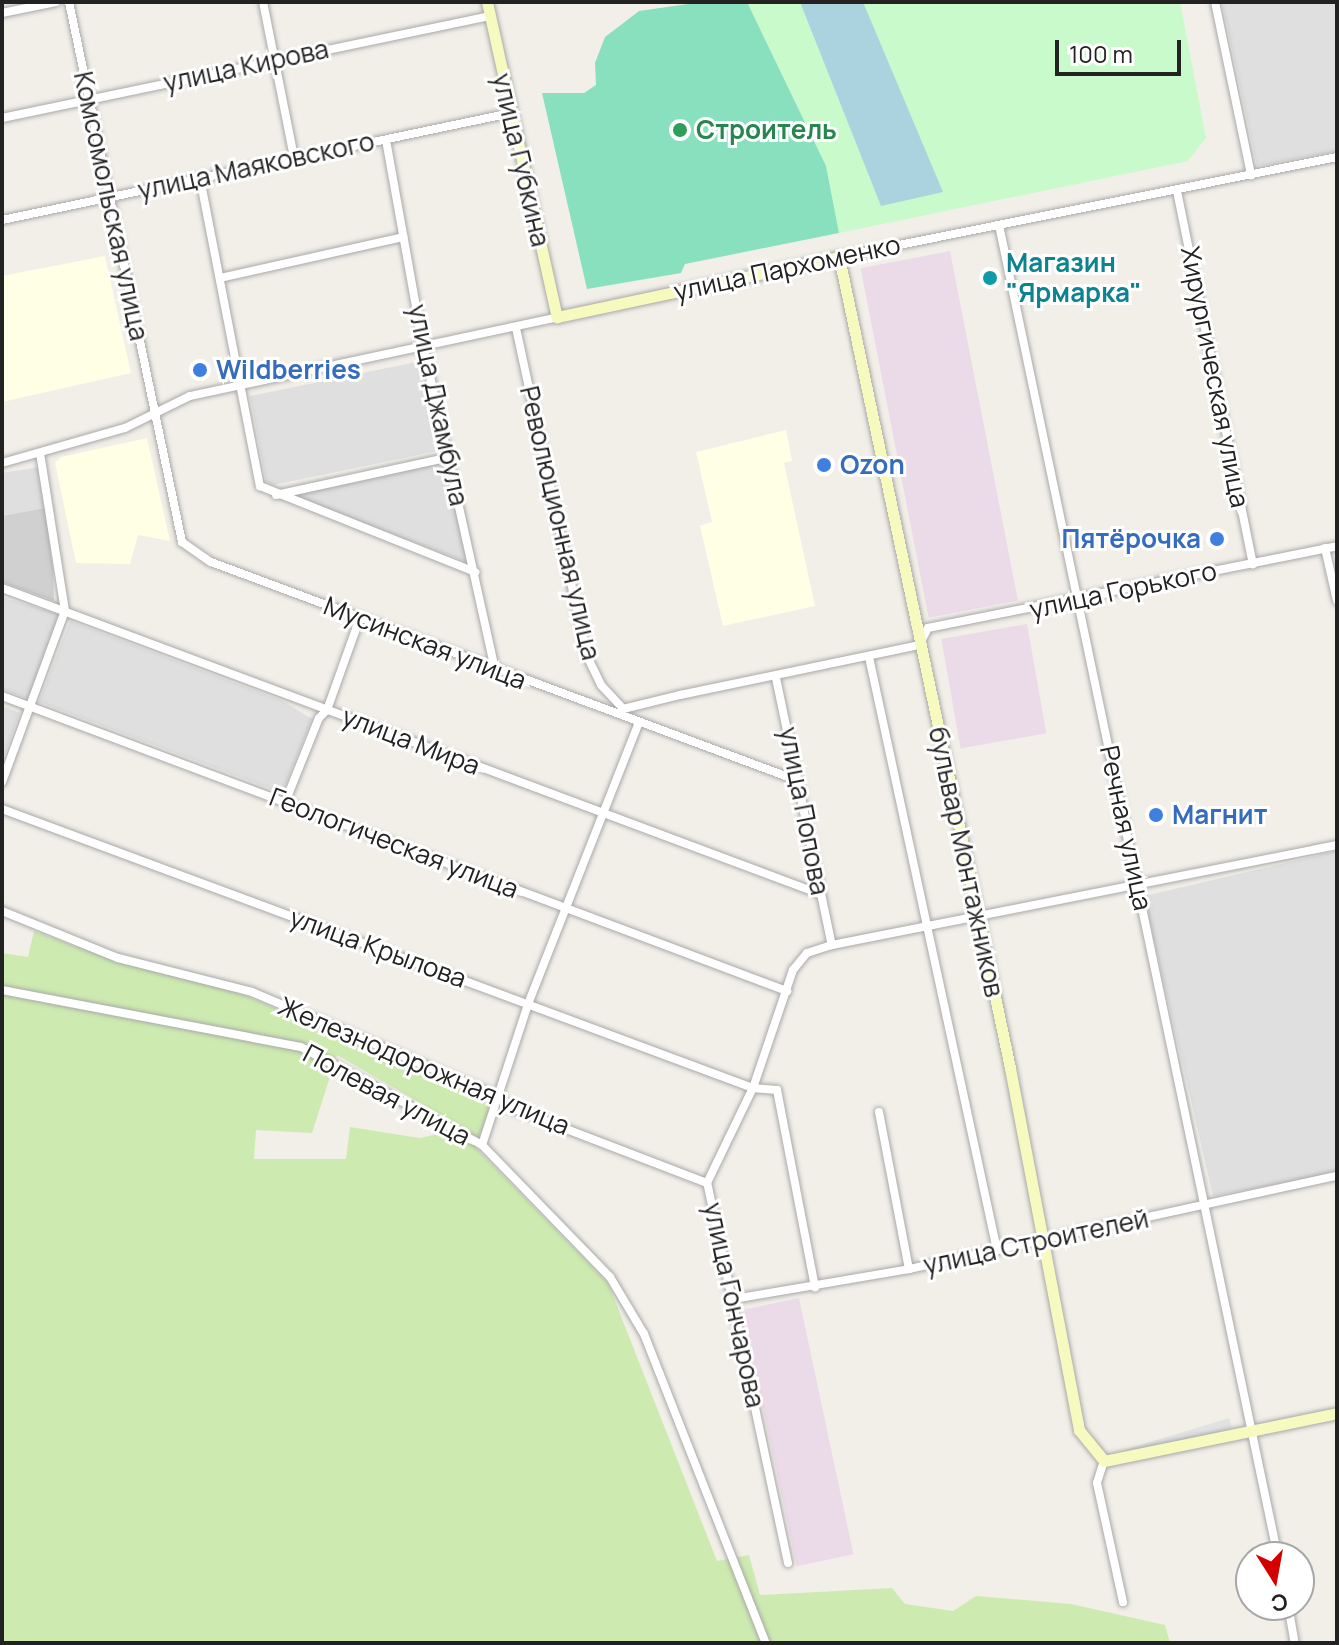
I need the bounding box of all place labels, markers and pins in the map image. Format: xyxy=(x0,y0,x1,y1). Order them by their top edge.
place label: Строитель xyxy=(696,114,837,146)
marker: Строитель xyxy=(671,121,689,139)
place label: Магазин "Ярмарка" xyxy=(1006,247,1142,308)
marker: Магазин "Ярмарка" xyxy=(981,269,999,287)
place label: Wildberries xyxy=(216,354,361,386)
marker: Wildberries xyxy=(191,361,209,379)
place label: Ozon xyxy=(840,449,905,481)
marker: Ozon xyxy=(815,456,833,474)
place label: Пятёрочка xyxy=(1062,523,1201,555)
marker: Пятёрочка xyxy=(1208,530,1226,548)
place label: Магнит xyxy=(1172,799,1267,831)
marker: Магнит xyxy=(1147,806,1165,824)

